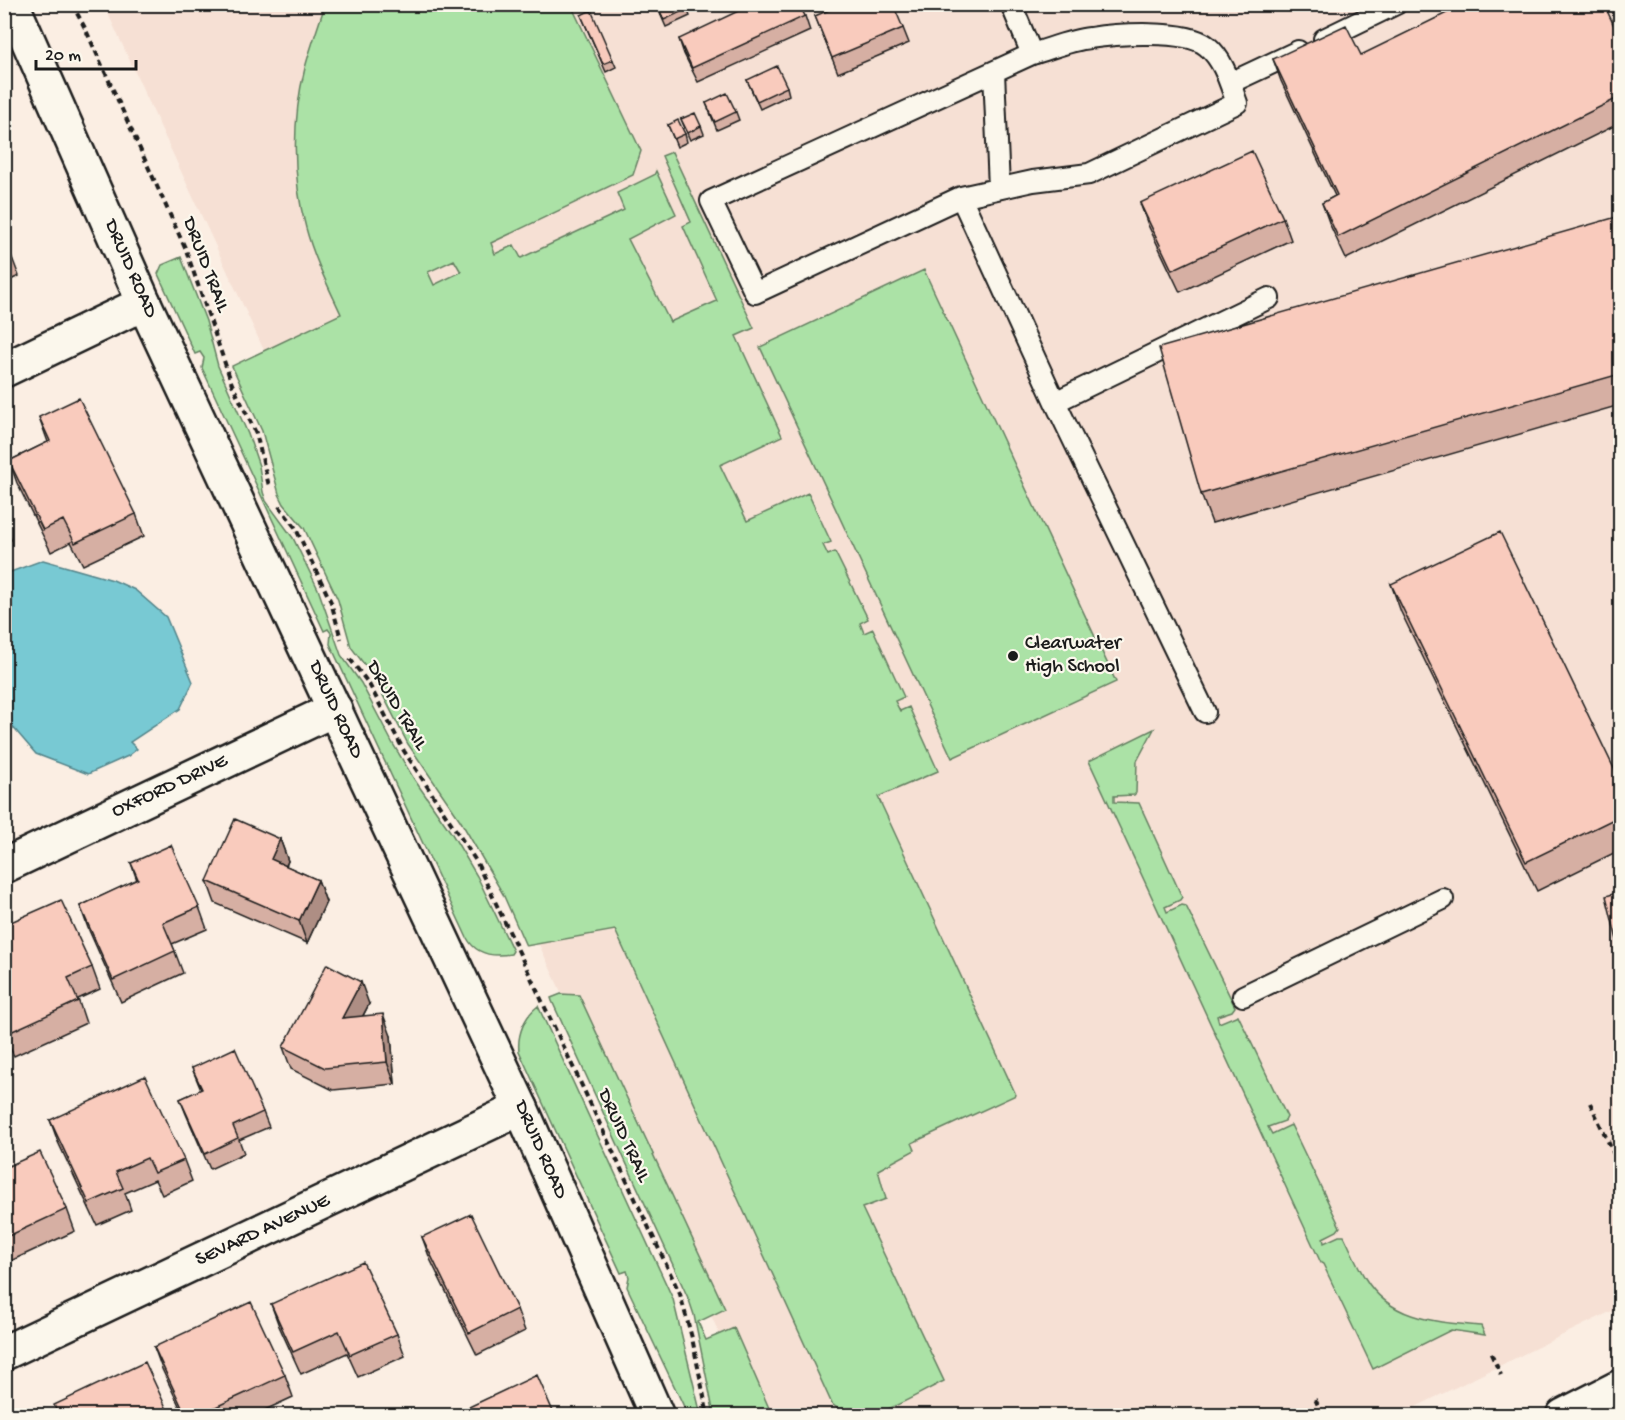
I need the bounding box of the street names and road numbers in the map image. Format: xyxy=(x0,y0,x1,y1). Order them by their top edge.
street label: DRUID TRAIL xyxy=(176,212,234,316)
street label: DRUID ROAD xyxy=(97,215,162,323)
street label: DRUID ROAD xyxy=(302,656,368,763)
street label: DRUID TRAIL xyxy=(359,656,432,755)
street label: OXFORD DRIVE xyxy=(108,749,233,824)
street label: DRUID TRAIL xyxy=(591,1084,655,1187)
street label: DRUID ROAD xyxy=(507,1096,572,1204)
street label: SEVARD AVENUE xyxy=(192,1189,335,1272)

